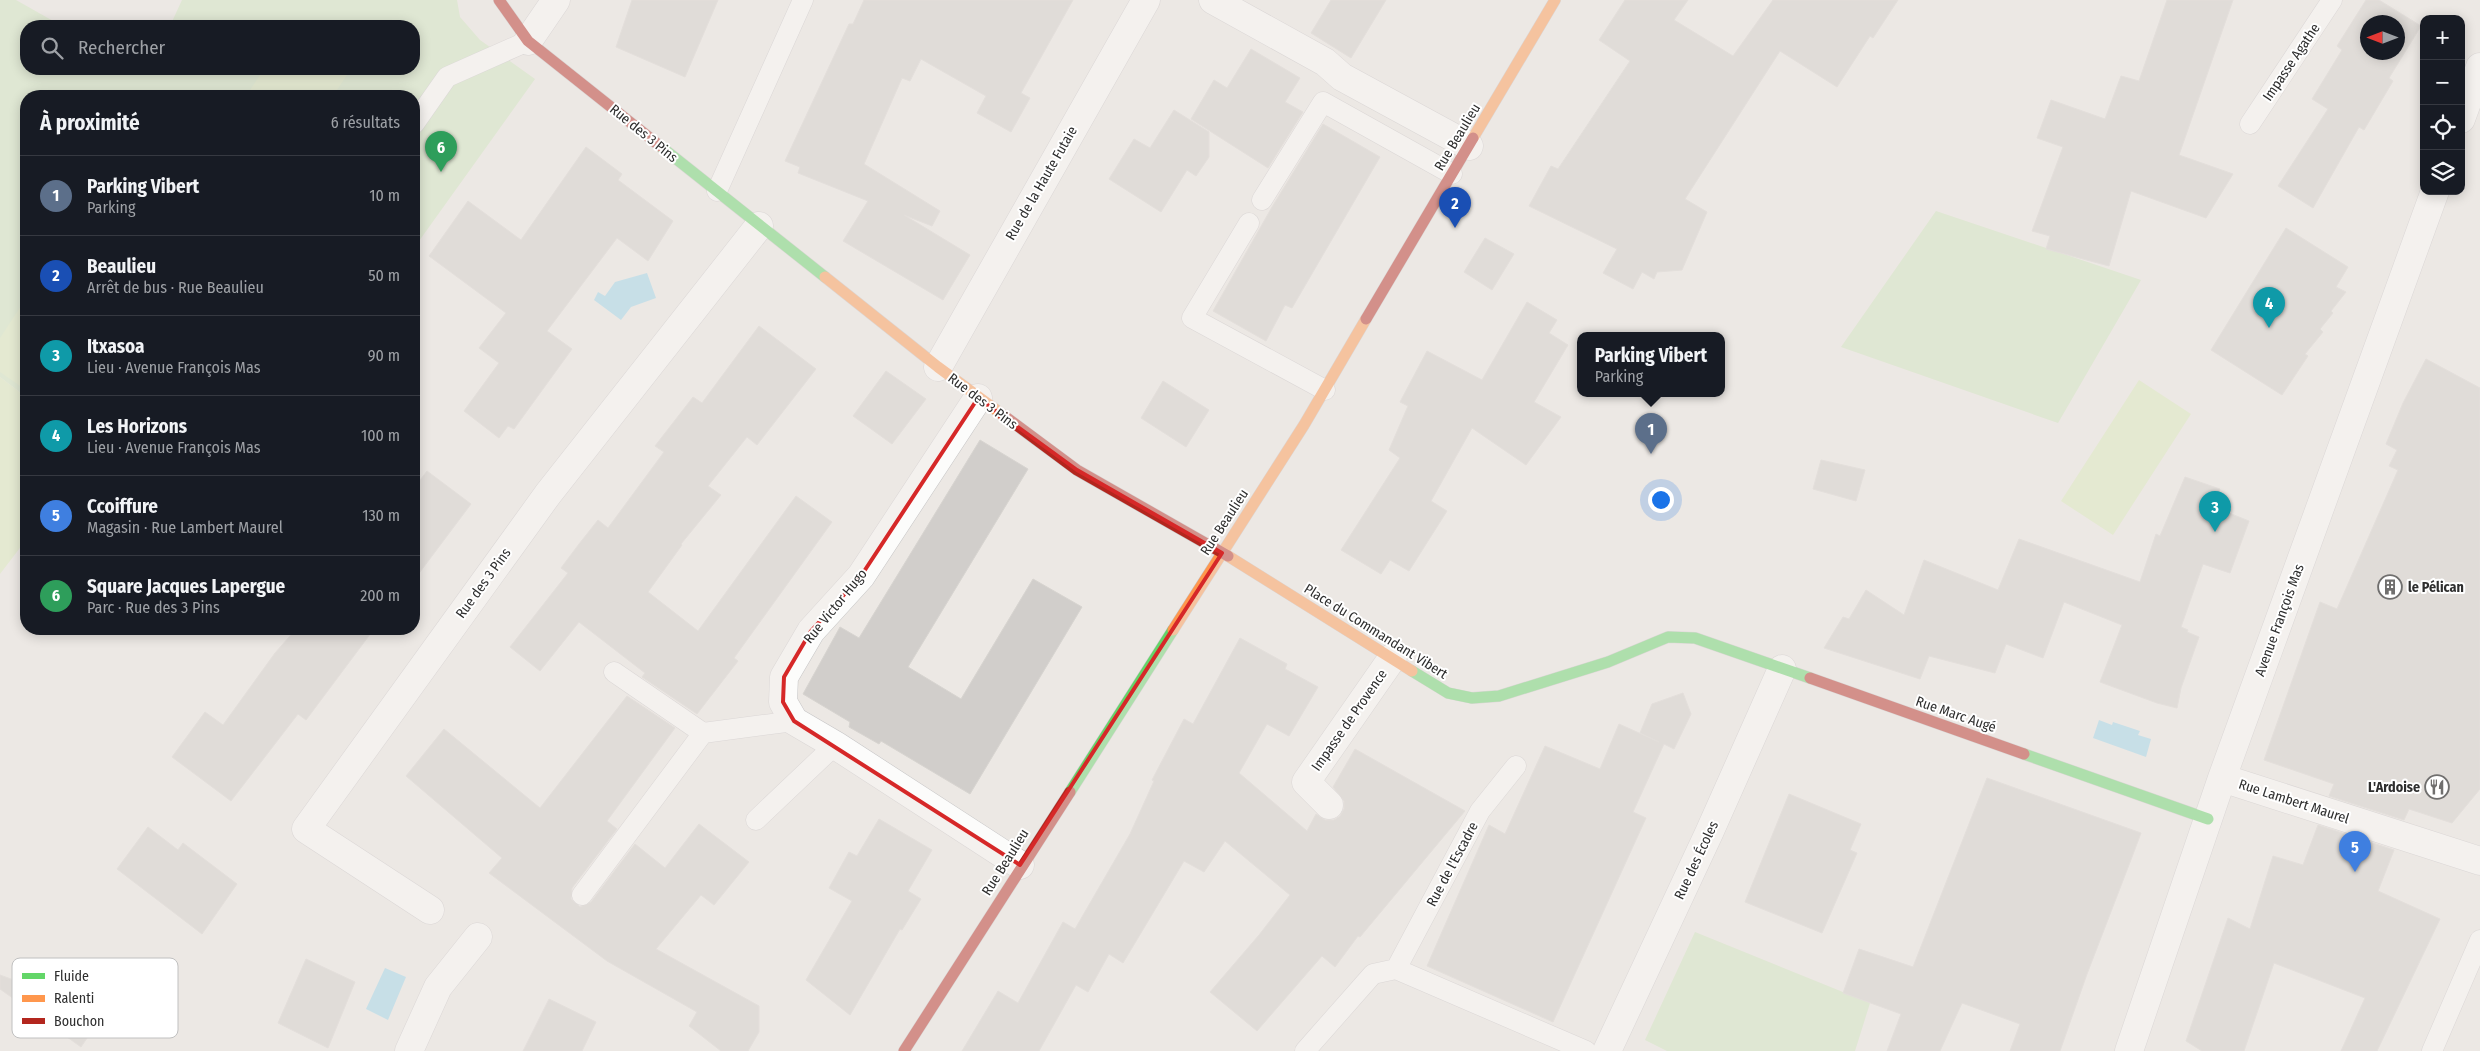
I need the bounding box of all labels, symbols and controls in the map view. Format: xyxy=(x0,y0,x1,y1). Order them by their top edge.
north arrow xyxy=(2360,15,2405,60)
map controls xyxy=(2420,15,2465,195)
button: + xyxy=(2420,15,2465,60)
search box xyxy=(20,20,420,75)
street label: Impasse Agathe xyxy=(2259,20,2324,104)
icon: search xyxy=(38,34,66,62)
text: Rechercher xyxy=(78,36,165,59)
button: − xyxy=(2420,60,2465,105)
street label: Rue des 3 Pins xyxy=(606,101,681,166)
street label: Rue Beaulieu xyxy=(1431,101,1484,174)
button: locate xyxy=(2420,105,2465,150)
text: À proximité xyxy=(40,110,140,136)
text: 6 résultats xyxy=(331,113,400,132)
street label: Rue de la Haute Futaie xyxy=(1002,123,1081,243)
pin: 6 xyxy=(425,131,457,172)
button: layers xyxy=(2420,150,2465,195)
text: Parking Vibert xyxy=(87,175,199,198)
text: 1 xyxy=(53,186,59,205)
text: 10 m xyxy=(369,186,400,205)
pin: 2 xyxy=(1439,187,1471,228)
text: Parking xyxy=(87,198,135,217)
text: Beaulieu xyxy=(87,255,156,278)
text: 2 xyxy=(52,266,60,285)
text: 50 m xyxy=(368,266,400,285)
text: Arrêt de bus · Rue Beaulieu xyxy=(87,278,264,297)
pin: 4 xyxy=(2253,287,2285,328)
popup xyxy=(1577,332,1725,397)
text: Itxasoa xyxy=(87,335,145,358)
text: Parking Vibert xyxy=(1595,344,1707,367)
text: 3 xyxy=(52,346,60,365)
text: 90 m xyxy=(368,346,400,365)
text: Lieu · Avenue François Mas xyxy=(87,358,260,377)
text: Parking xyxy=(1595,367,1643,386)
street label: Rue des 3 Pins xyxy=(945,370,1021,433)
pin: 1 xyxy=(1635,413,1667,454)
text: Les Horizons xyxy=(87,415,187,438)
text: 4 xyxy=(52,426,60,445)
text: 100 m xyxy=(361,426,400,445)
text: Lieu · Avenue François Mas xyxy=(87,438,260,457)
street label: Rue Beaulieu xyxy=(1197,486,1252,558)
your location xyxy=(1648,487,1674,513)
pin: 3 xyxy=(2199,491,2231,532)
text: Ccoiffure xyxy=(87,495,158,518)
text: 5 xyxy=(52,506,60,525)
text: 130 m xyxy=(362,506,400,525)
text: Magasin · Rue Lambert Maurel xyxy=(87,518,283,537)
street label: Rue des 3 Pins xyxy=(452,545,515,622)
street label: Avenue François Mas xyxy=(2251,562,2308,679)
street label: Rue Victor Hugo xyxy=(800,566,871,647)
building icon: le Pélican xyxy=(2377,574,2403,600)
text: Square Jacques Lapergue xyxy=(87,575,285,598)
place label: le Pélican xyxy=(2408,579,2464,596)
street label: Place du Commandant Vibert xyxy=(1301,580,1451,683)
text: 6 xyxy=(52,586,60,605)
text: 200 m xyxy=(360,586,400,605)
text: Parc · Rue des 3 Pins xyxy=(87,598,220,617)
street label: Impasse de Provence xyxy=(1308,666,1391,774)
street label: Rue Marc Augé xyxy=(1913,693,1998,736)
restaurant icon: L'Ardoise xyxy=(2424,774,2450,800)
street label: Rue Lambert Maurel xyxy=(2236,776,2352,827)
place label: L'Ardoise xyxy=(2368,779,2420,796)
street label: Rue des Écoles xyxy=(1670,818,1722,902)
street label: Rue de l'Escadre xyxy=(1423,819,1482,909)
street label: Rue Beaulieu xyxy=(978,826,1033,899)
pin: 5 xyxy=(2339,831,2371,872)
legend xyxy=(12,958,178,1038)
text: Fluide xyxy=(54,968,89,985)
text: Ralenti xyxy=(54,990,94,1007)
text: Bouchon xyxy=(54,1013,104,1030)

